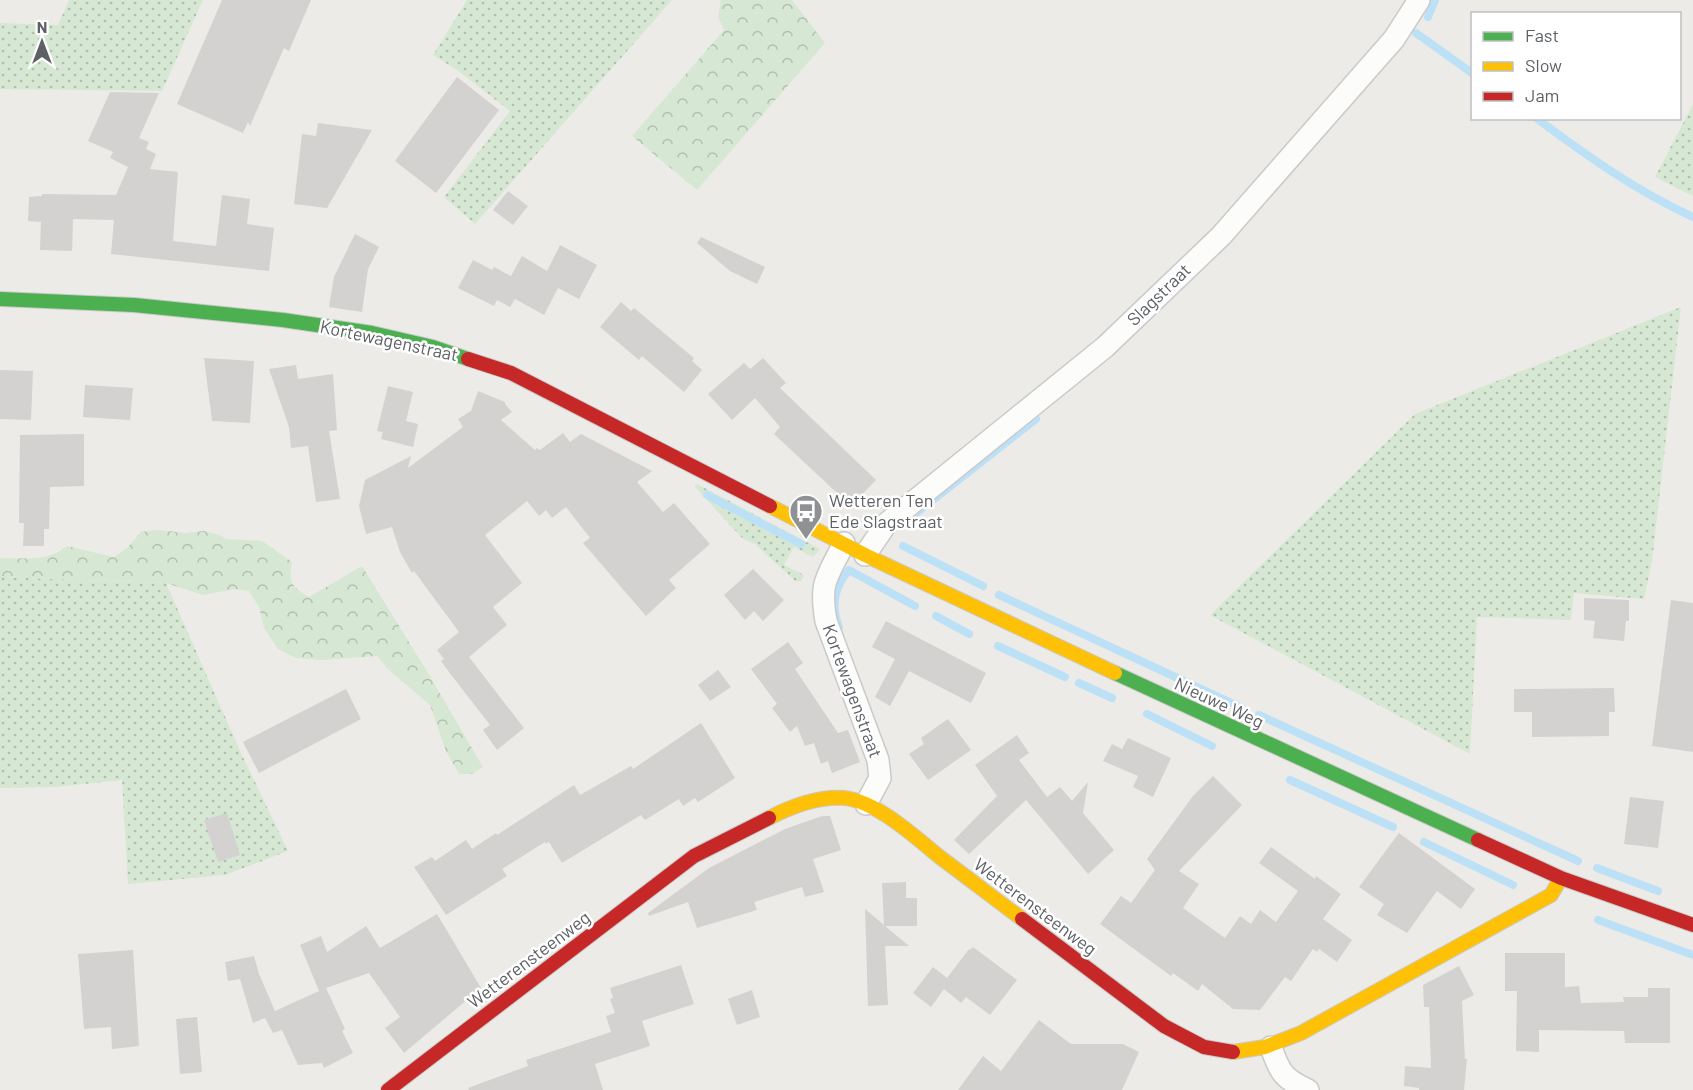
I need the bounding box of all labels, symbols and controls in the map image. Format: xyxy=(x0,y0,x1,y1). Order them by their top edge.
north arrow xyxy=(12,12,72,72)
legend xyxy=(1471,12,1681,120)
text: N xyxy=(37,17,47,36)
text: Fast xyxy=(1525,24,1559,46)
text: Slow xyxy=(1525,54,1562,76)
text: Jam xyxy=(1525,84,1559,106)
street label: Slagstraat xyxy=(1122,259,1195,330)
street label: Kortewagenstraat xyxy=(318,315,460,365)
place label: Wetteren Ten Ede Slagstraat xyxy=(829,489,943,532)
bus stop icon: Wetteren Ten Ede Slagstraat xyxy=(788,493,824,540)
street label: Kortewagenstraat xyxy=(819,621,887,760)
street label: Nieuwe Weg xyxy=(1171,672,1268,732)
street label: Wetterensteenweg xyxy=(970,853,1101,960)
street label: Wetterensteenweg xyxy=(463,906,594,1013)

